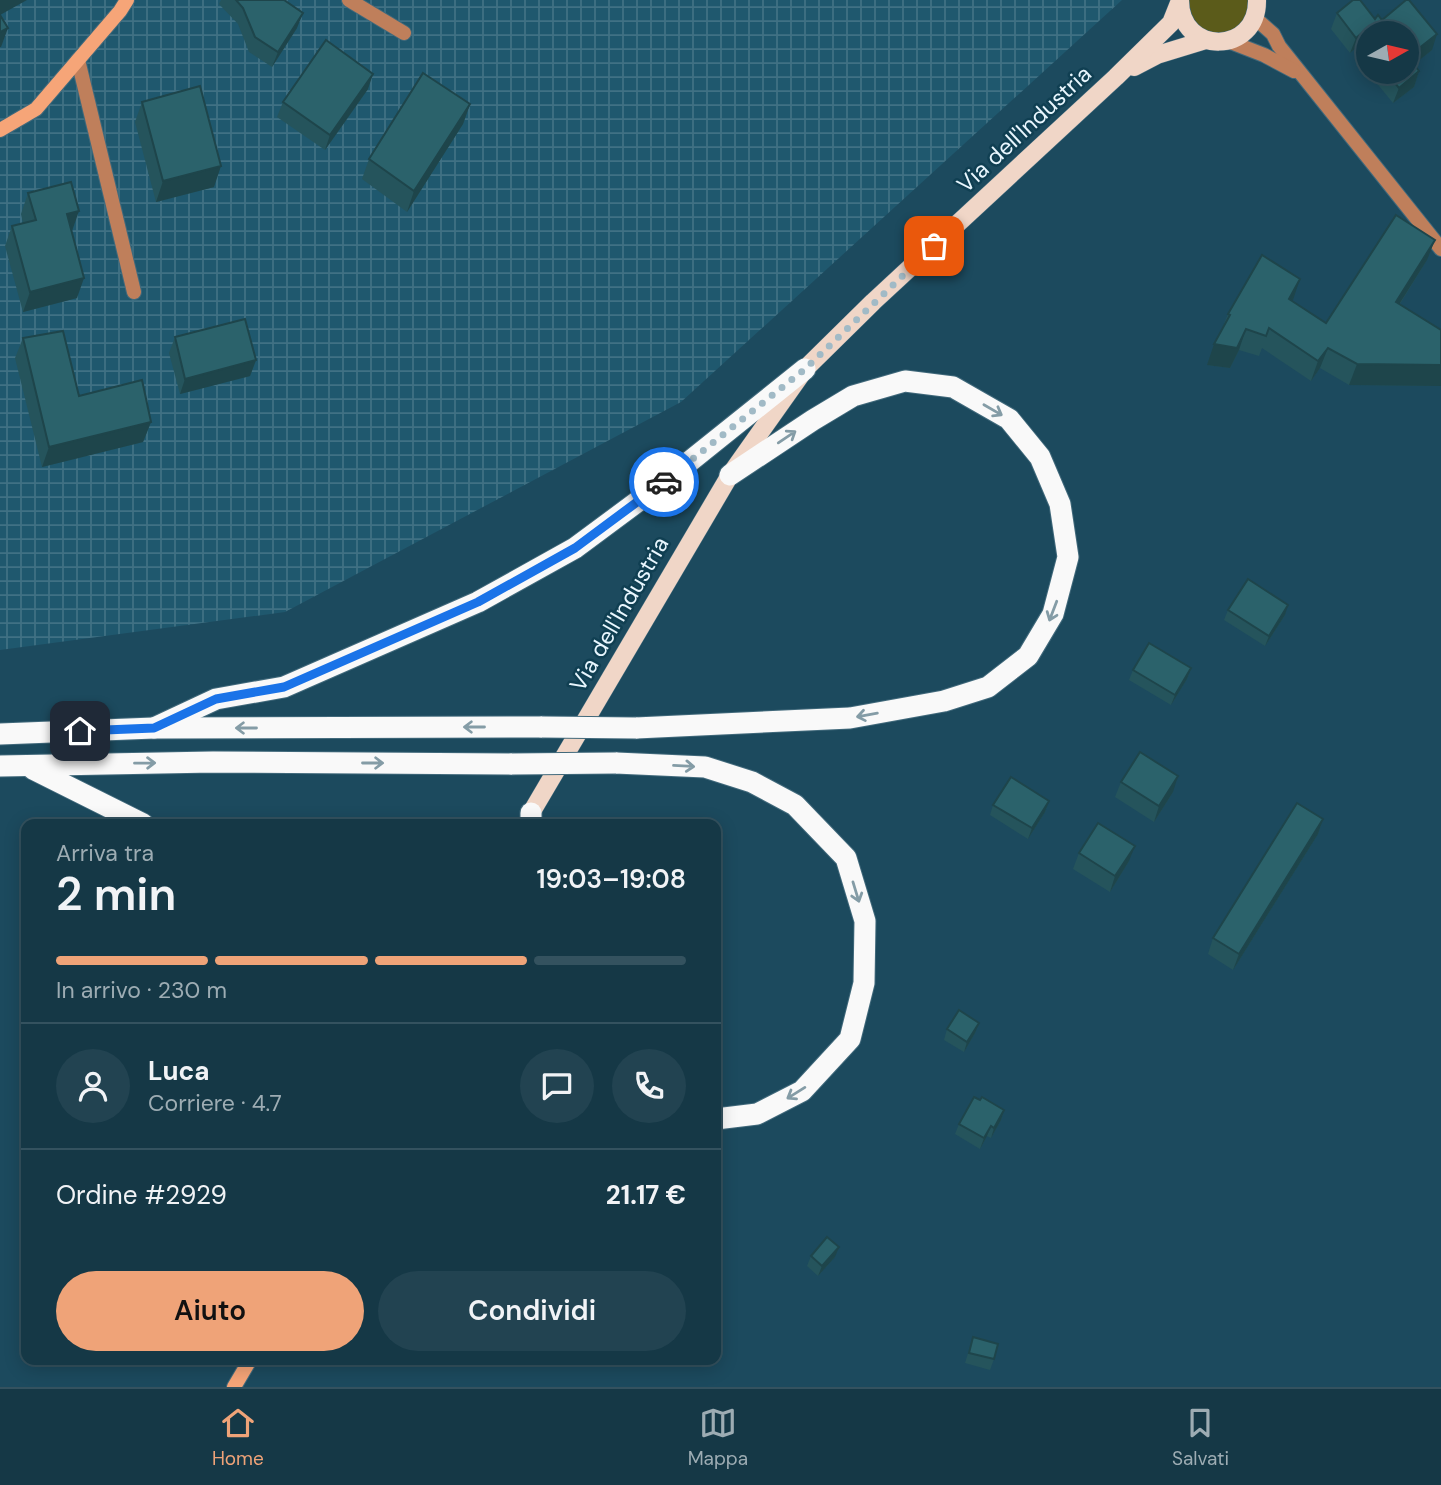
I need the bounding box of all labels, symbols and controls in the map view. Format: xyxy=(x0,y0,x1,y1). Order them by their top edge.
north arrow xyxy=(1356,21,1419,84)
map controls xyxy=(1356,21,1419,84)
street label: Via dell'Industria xyxy=(950,59,1098,199)
pin xyxy=(904,216,964,276)
icon: bag xyxy=(915,227,953,265)
one-way arrow xyxy=(983,403,1003,417)
one-way arrow xyxy=(776,430,796,444)
courier xyxy=(629,447,699,517)
icon: car xyxy=(645,463,683,501)
street label: Via dell'Industria xyxy=(563,531,675,697)
one-way arrow xyxy=(1046,599,1058,621)
pin xyxy=(50,701,110,761)
one-way arrow xyxy=(856,709,879,722)
icon: home xyxy=(61,712,99,750)
one-way arrow xyxy=(463,720,486,734)
one-way arrow xyxy=(235,721,258,735)
one-way arrow xyxy=(361,756,384,770)
one-way arrow xyxy=(133,757,156,770)
one-way arrow xyxy=(673,760,696,773)
text: Arriva tra xyxy=(56,838,154,868)
text: 19:03–19:08 xyxy=(537,862,686,896)
text: 2 min xyxy=(56,864,176,924)
one-way arrow xyxy=(850,881,863,903)
text: In arrivo · 230 m xyxy=(56,975,227,1005)
button: person xyxy=(56,1049,130,1123)
button: chat xyxy=(520,1049,594,1123)
button: phone xyxy=(612,1049,686,1123)
text: Luca xyxy=(148,1054,210,1088)
one-way arrow xyxy=(786,1086,806,1100)
text: Corriere · 4.7 xyxy=(148,1088,282,1118)
text: Ordine #2929 xyxy=(56,1178,227,1212)
text: 21.17 € xyxy=(606,1178,686,1212)
button: Aiuto xyxy=(56,1271,364,1351)
button: Condividi xyxy=(378,1271,686,1351)
tab: Home xyxy=(212,1404,264,1471)
tab: Mappa xyxy=(688,1404,748,1471)
tab: Salvati xyxy=(1172,1404,1229,1471)

